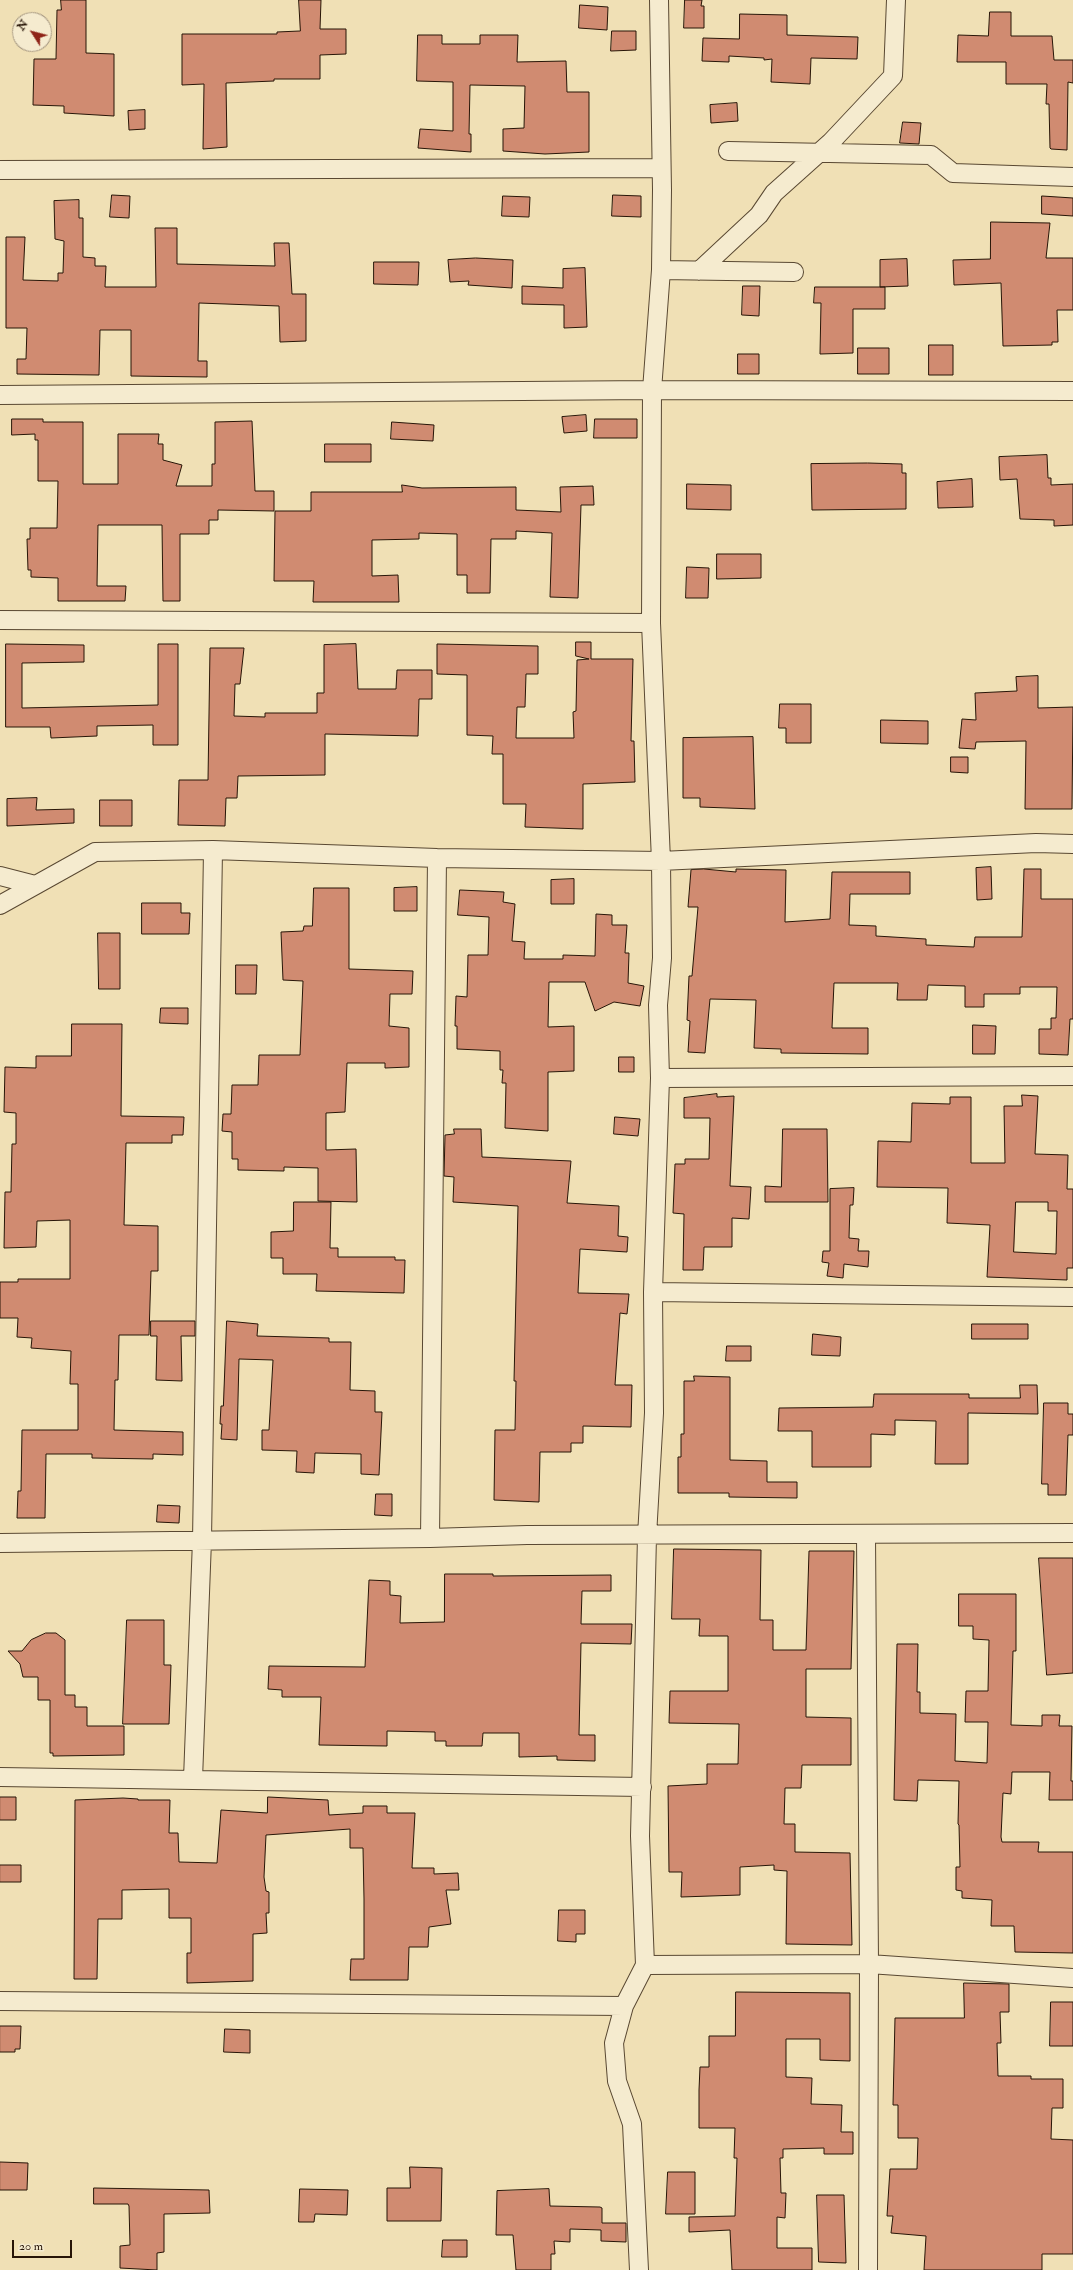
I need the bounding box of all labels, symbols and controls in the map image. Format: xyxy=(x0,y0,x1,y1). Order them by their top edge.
north arrow xyxy=(12,12,52,52)
text: N xyxy=(15,17,31,33)
scale bar xyxy=(14,2232,74,2258)
text: 20 m xyxy=(19,2239,43,2254)

